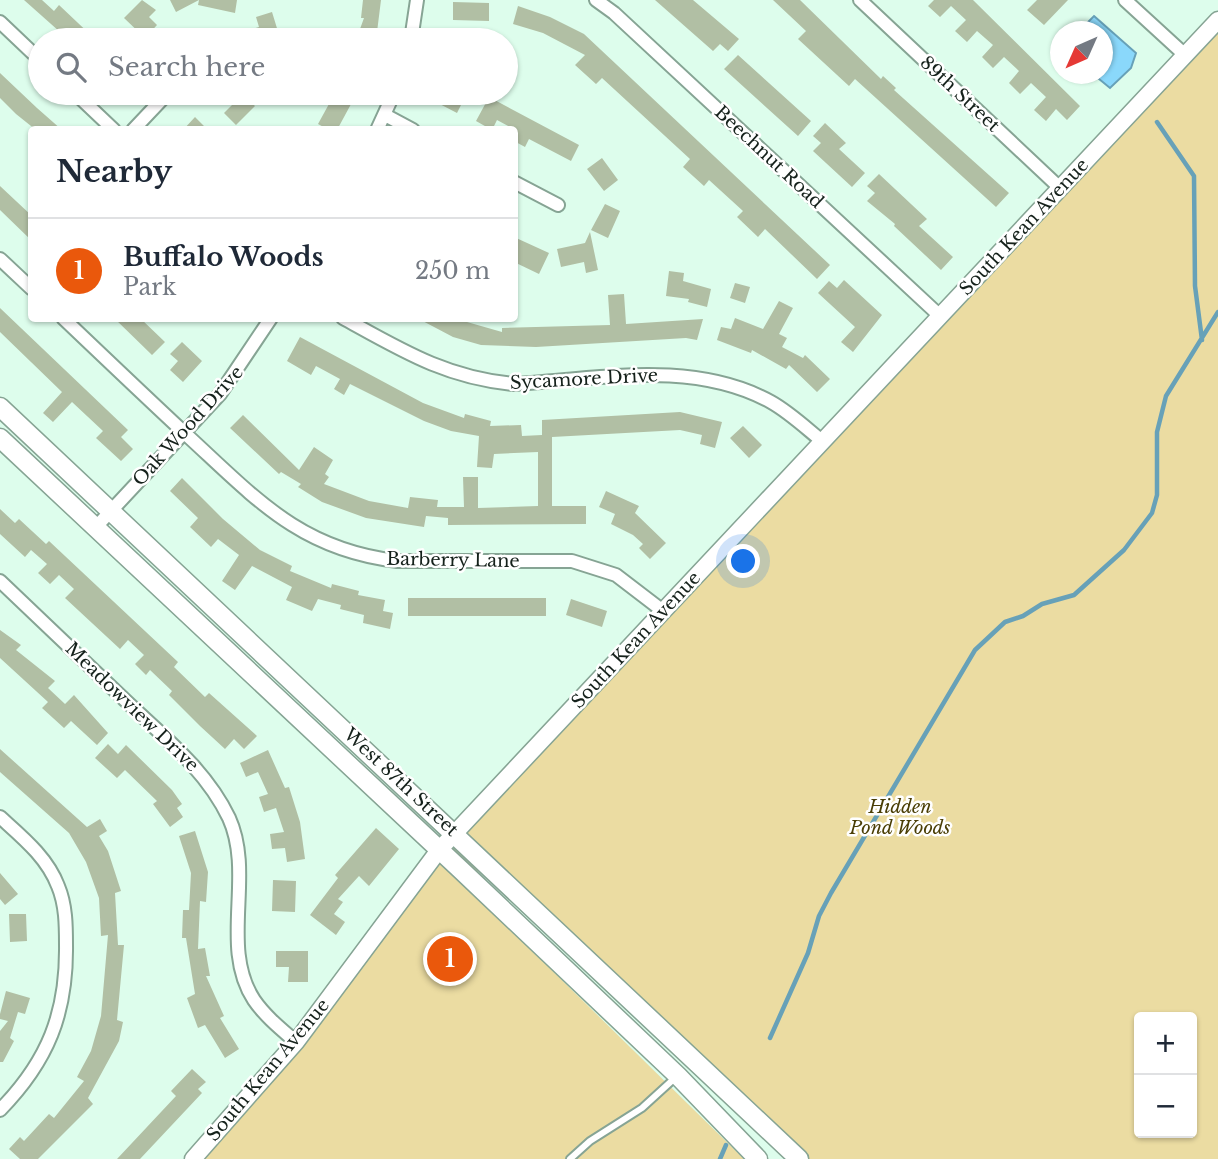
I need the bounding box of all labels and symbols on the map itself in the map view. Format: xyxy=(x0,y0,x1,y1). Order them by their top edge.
north arrow xyxy=(1050,21,1113,84)
street label: 89th Street xyxy=(916,52,1005,137)
street label: Beechnut Road xyxy=(710,101,828,213)
street label: South Kean Avenue xyxy=(955,154,1093,300)
street label: Oak Wood Drive xyxy=(128,361,248,491)
street label: Sycamore Drive xyxy=(509,364,659,394)
your location xyxy=(726,544,760,578)
street label: Barberry Lane xyxy=(386,548,520,572)
street label: South Kean Avenue xyxy=(567,567,705,713)
street label: Meadowview Drive xyxy=(61,638,203,776)
street label: West 87th Street xyxy=(338,723,463,841)
park label: Hidden Pond Woods xyxy=(849,796,951,839)
pin: 1 xyxy=(427,933,473,985)
street label: South Kean Avenue xyxy=(202,994,334,1146)

